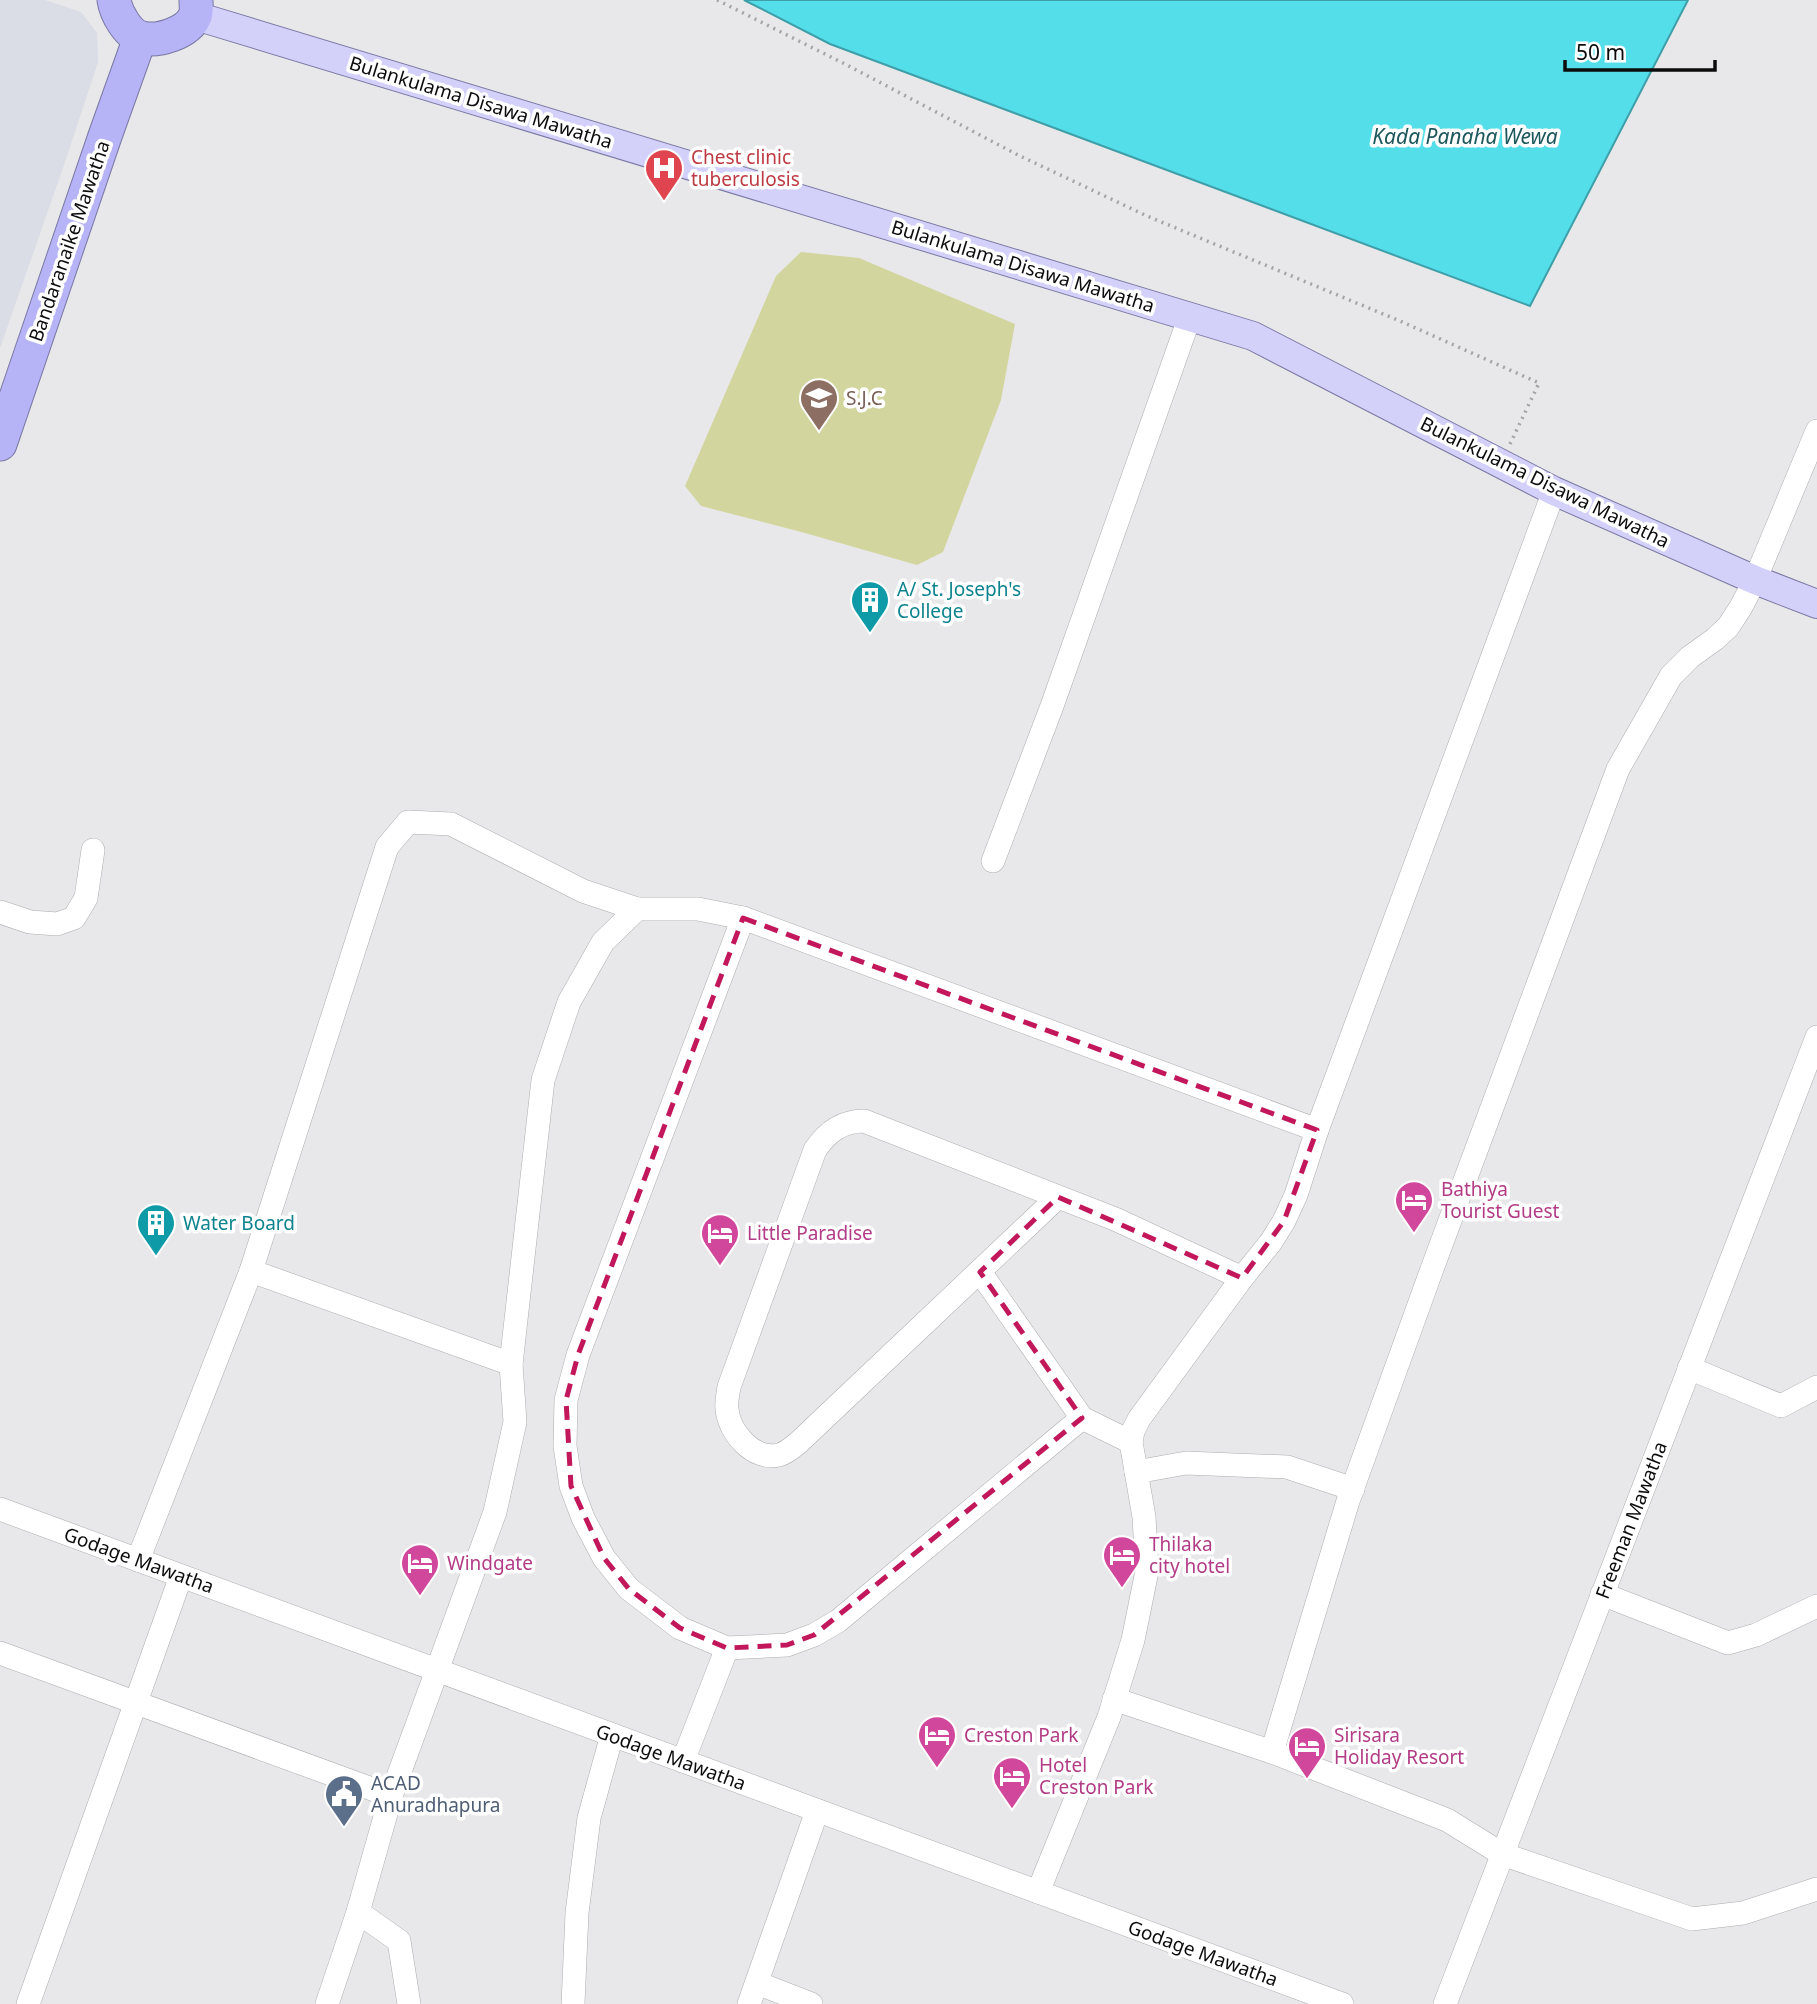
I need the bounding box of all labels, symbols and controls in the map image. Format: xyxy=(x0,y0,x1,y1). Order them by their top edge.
scale bar xyxy=(1565,28,1716,72)
text: 50 m xyxy=(1576,38,1625,66)
street label: Bulankulama Disawa Mawatha xyxy=(346,50,616,154)
water label: Kada Panaha Wewa xyxy=(1372,122,1558,150)
street label: Bandaranaike Mawatha xyxy=(22,137,116,345)
place label: Chest clinic tuberculosis xyxy=(691,144,800,192)
hospital icon: Chest clinic tuberculosis xyxy=(643,147,685,202)
street label: Bulankulama Disawa Mawatha xyxy=(888,214,1158,318)
school or university icon: S.J.C xyxy=(798,377,840,432)
place label: S.J.C xyxy=(846,385,883,411)
street label: Bulankulama Disawa Mawatha xyxy=(1416,410,1674,554)
place label: A/ St. Joseph's College xyxy=(897,576,1021,624)
building icon: A/ St. Joseph's College xyxy=(849,579,891,634)
place label: Bathiya Tourist Guest xyxy=(1441,1176,1560,1224)
hotel icon: Bathiya Tourist Guest xyxy=(1393,1179,1435,1234)
building icon: Water Board xyxy=(135,1202,177,1257)
place label: Water Board xyxy=(183,1210,295,1236)
hotel icon: Little Paradise xyxy=(699,1212,741,1267)
place label: Little Paradise xyxy=(747,1220,873,1246)
street label: Freeman Mawatha xyxy=(1589,1438,1673,1602)
street label: Godage Mawatha xyxy=(60,1521,218,1599)
place label: Thilaka city hotel xyxy=(1149,1531,1230,1579)
hotel icon: Thilaka city hotel xyxy=(1101,1534,1143,1589)
hotel icon: Windgate xyxy=(399,1542,441,1597)
place label: Windgate xyxy=(447,1550,533,1576)
hotel icon: Creston Park xyxy=(916,1714,958,1769)
street label: Godage Mawatha xyxy=(592,1718,750,1796)
place label: Creston Park xyxy=(964,1722,1078,1748)
place label: Sirisara Holiday Resort xyxy=(1334,1722,1464,1770)
hotel icon: Sirisara Holiday Resort xyxy=(1286,1725,1328,1780)
place label: Hotel Creston Park xyxy=(1039,1752,1153,1800)
hotel icon: Hotel Creston Park xyxy=(991,1755,1033,1810)
place label: ACAD Anuradhapura xyxy=(371,1770,500,1818)
public building icon: ACAD Anuradhapura xyxy=(323,1773,365,1828)
street label: Godage Mawatha xyxy=(1124,1914,1282,1992)

